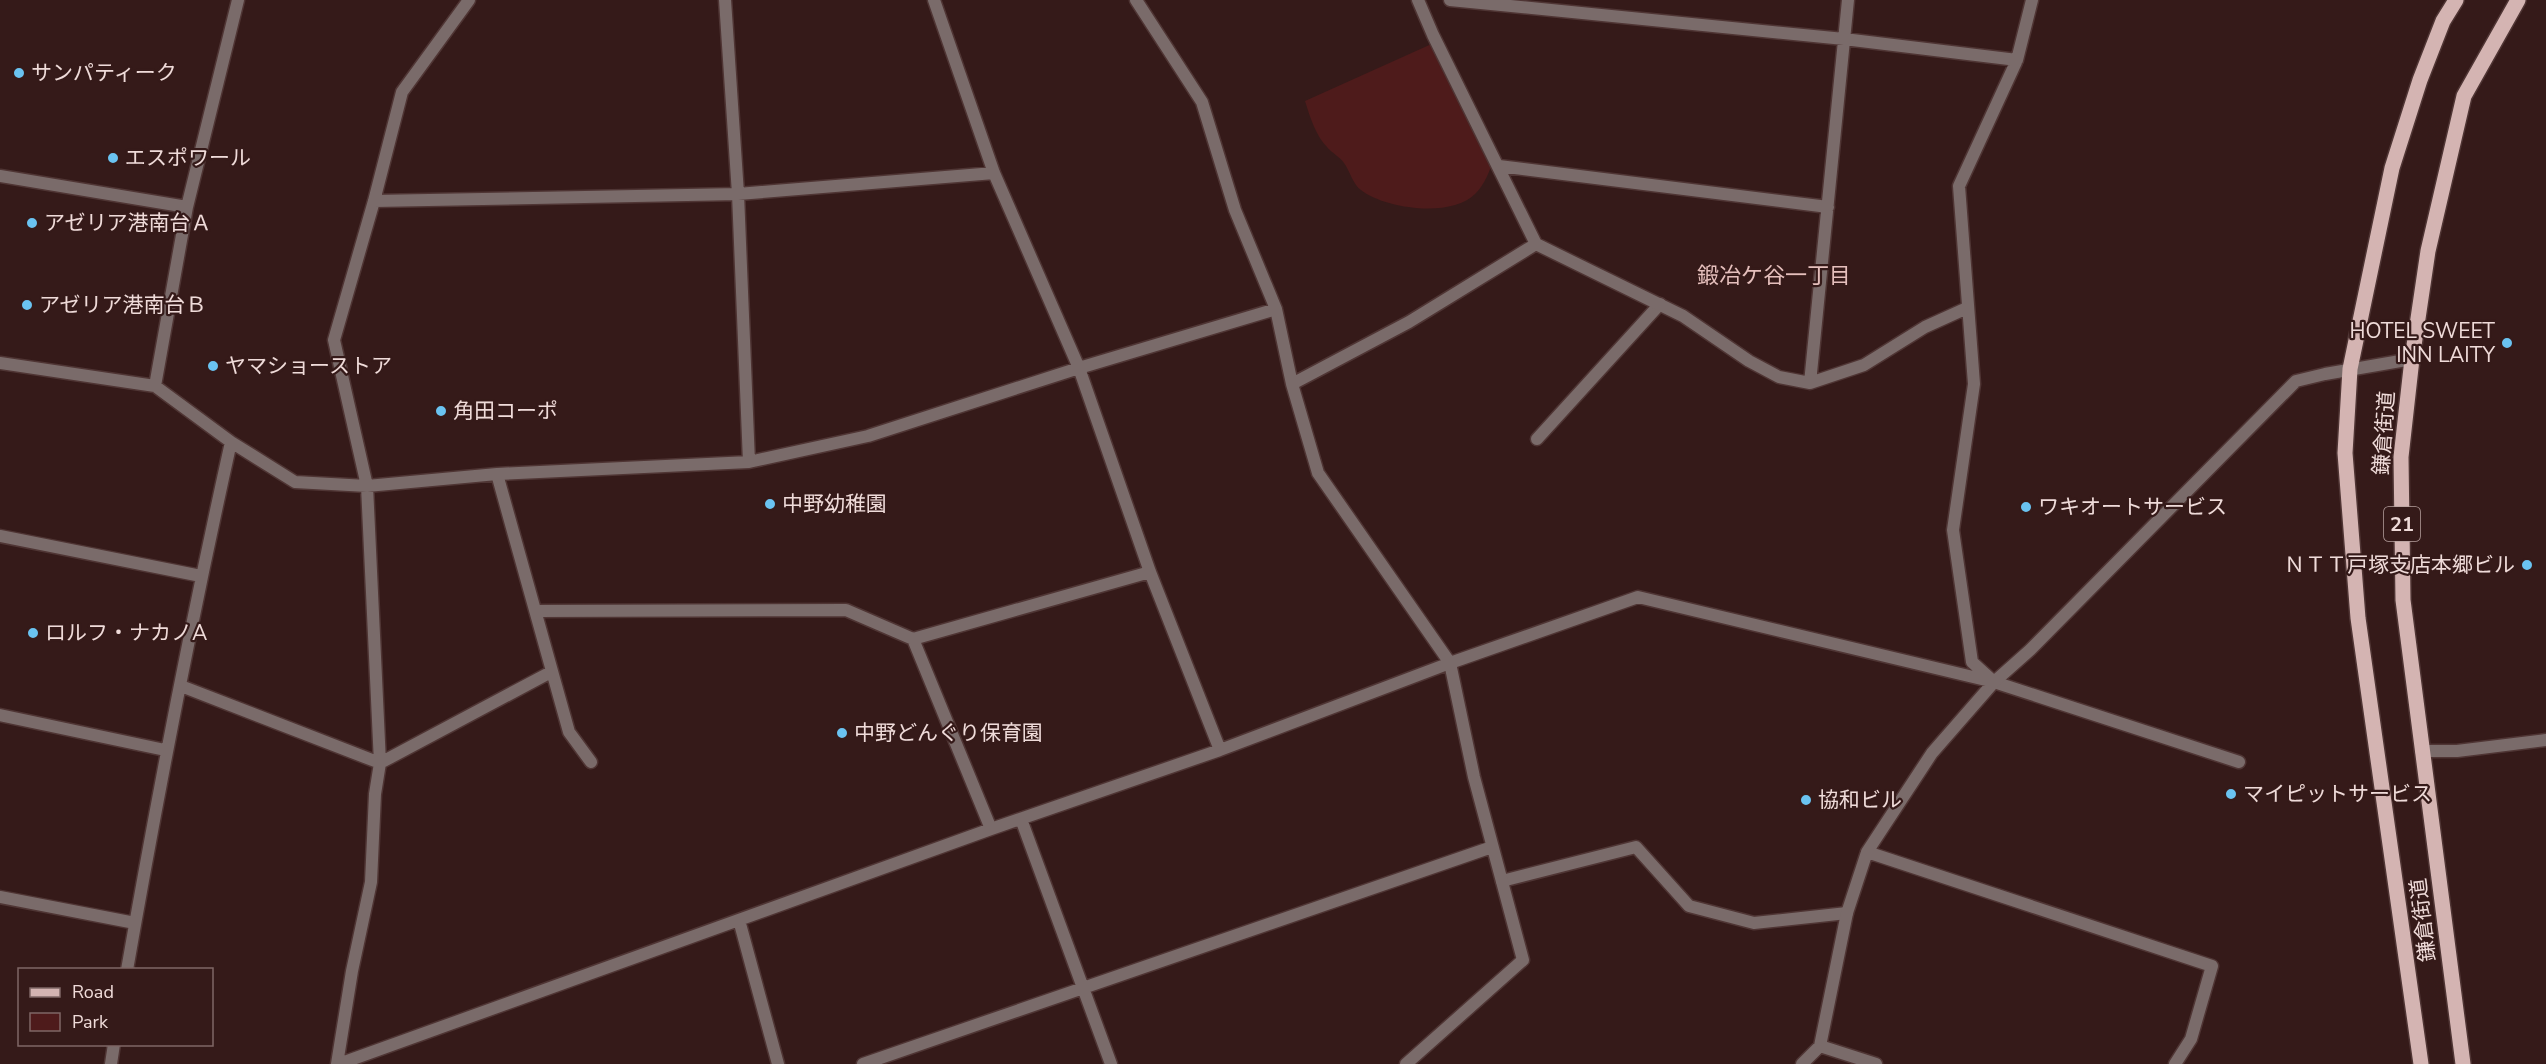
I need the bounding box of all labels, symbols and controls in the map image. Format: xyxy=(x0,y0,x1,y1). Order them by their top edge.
place label: サンパティーク xyxy=(31,59,177,87)
marker: サンパティーク xyxy=(12,66,26,80)
place label: エスポワール xyxy=(125,144,251,172)
marker: エスポワール xyxy=(106,151,120,165)
place label: アゼリア港南台Ａ xyxy=(44,209,212,237)
marker: アゼリア港南台Ａ xyxy=(25,216,39,230)
district label: 鍛冶ケ谷一丁目 xyxy=(1697,261,1851,291)
place label: アゼリア港南台Ｂ xyxy=(39,291,207,319)
marker: アゼリア港南台Ｂ xyxy=(20,298,34,312)
place label: HOTEL SWEET INN LAITY xyxy=(2350,317,2495,369)
marker: HOTEL SWEET INN LAITY xyxy=(2500,336,2514,350)
place label: ヤマショーストア xyxy=(225,352,392,380)
marker: ヤマショーストア xyxy=(206,359,220,373)
street label: 鎌倉街道 xyxy=(2367,390,2401,476)
place label: 角田コーポ xyxy=(453,397,558,425)
marker: 角田コーポ xyxy=(434,404,448,418)
place label: 中野幼稚園 xyxy=(782,490,887,518)
place label: ワキオートサービス xyxy=(2038,493,2227,521)
marker: 中野幼稚園 xyxy=(763,497,777,511)
marker: ワキオートサービス xyxy=(2019,500,2033,514)
road number: 21 xyxy=(2384,507,2420,541)
place label: ＮＴＴ戸塚支店本郷ビル xyxy=(2284,551,2515,579)
marker: ＮＴＴ戸塚支店本郷ビル xyxy=(2520,558,2534,572)
place label: ロルフ・ナカノA xyxy=(45,619,207,647)
marker: ロルフ・ナカノA xyxy=(26,626,40,640)
place label: 中野どんぐり保育園 xyxy=(854,719,1043,747)
marker: 中野どんぐり保育園 xyxy=(835,726,849,740)
place label: マイピットサービス xyxy=(2243,780,2432,808)
place label: 協和ビル xyxy=(1818,786,1902,814)
marker: マイピットサービス xyxy=(2224,787,2238,801)
marker: 協和ビル xyxy=(1799,793,1813,807)
street label: 鎌倉街道 xyxy=(2404,877,2442,963)
legend xyxy=(18,968,213,1046)
text: Road xyxy=(72,980,114,1004)
text: Park xyxy=(72,1010,109,1034)

